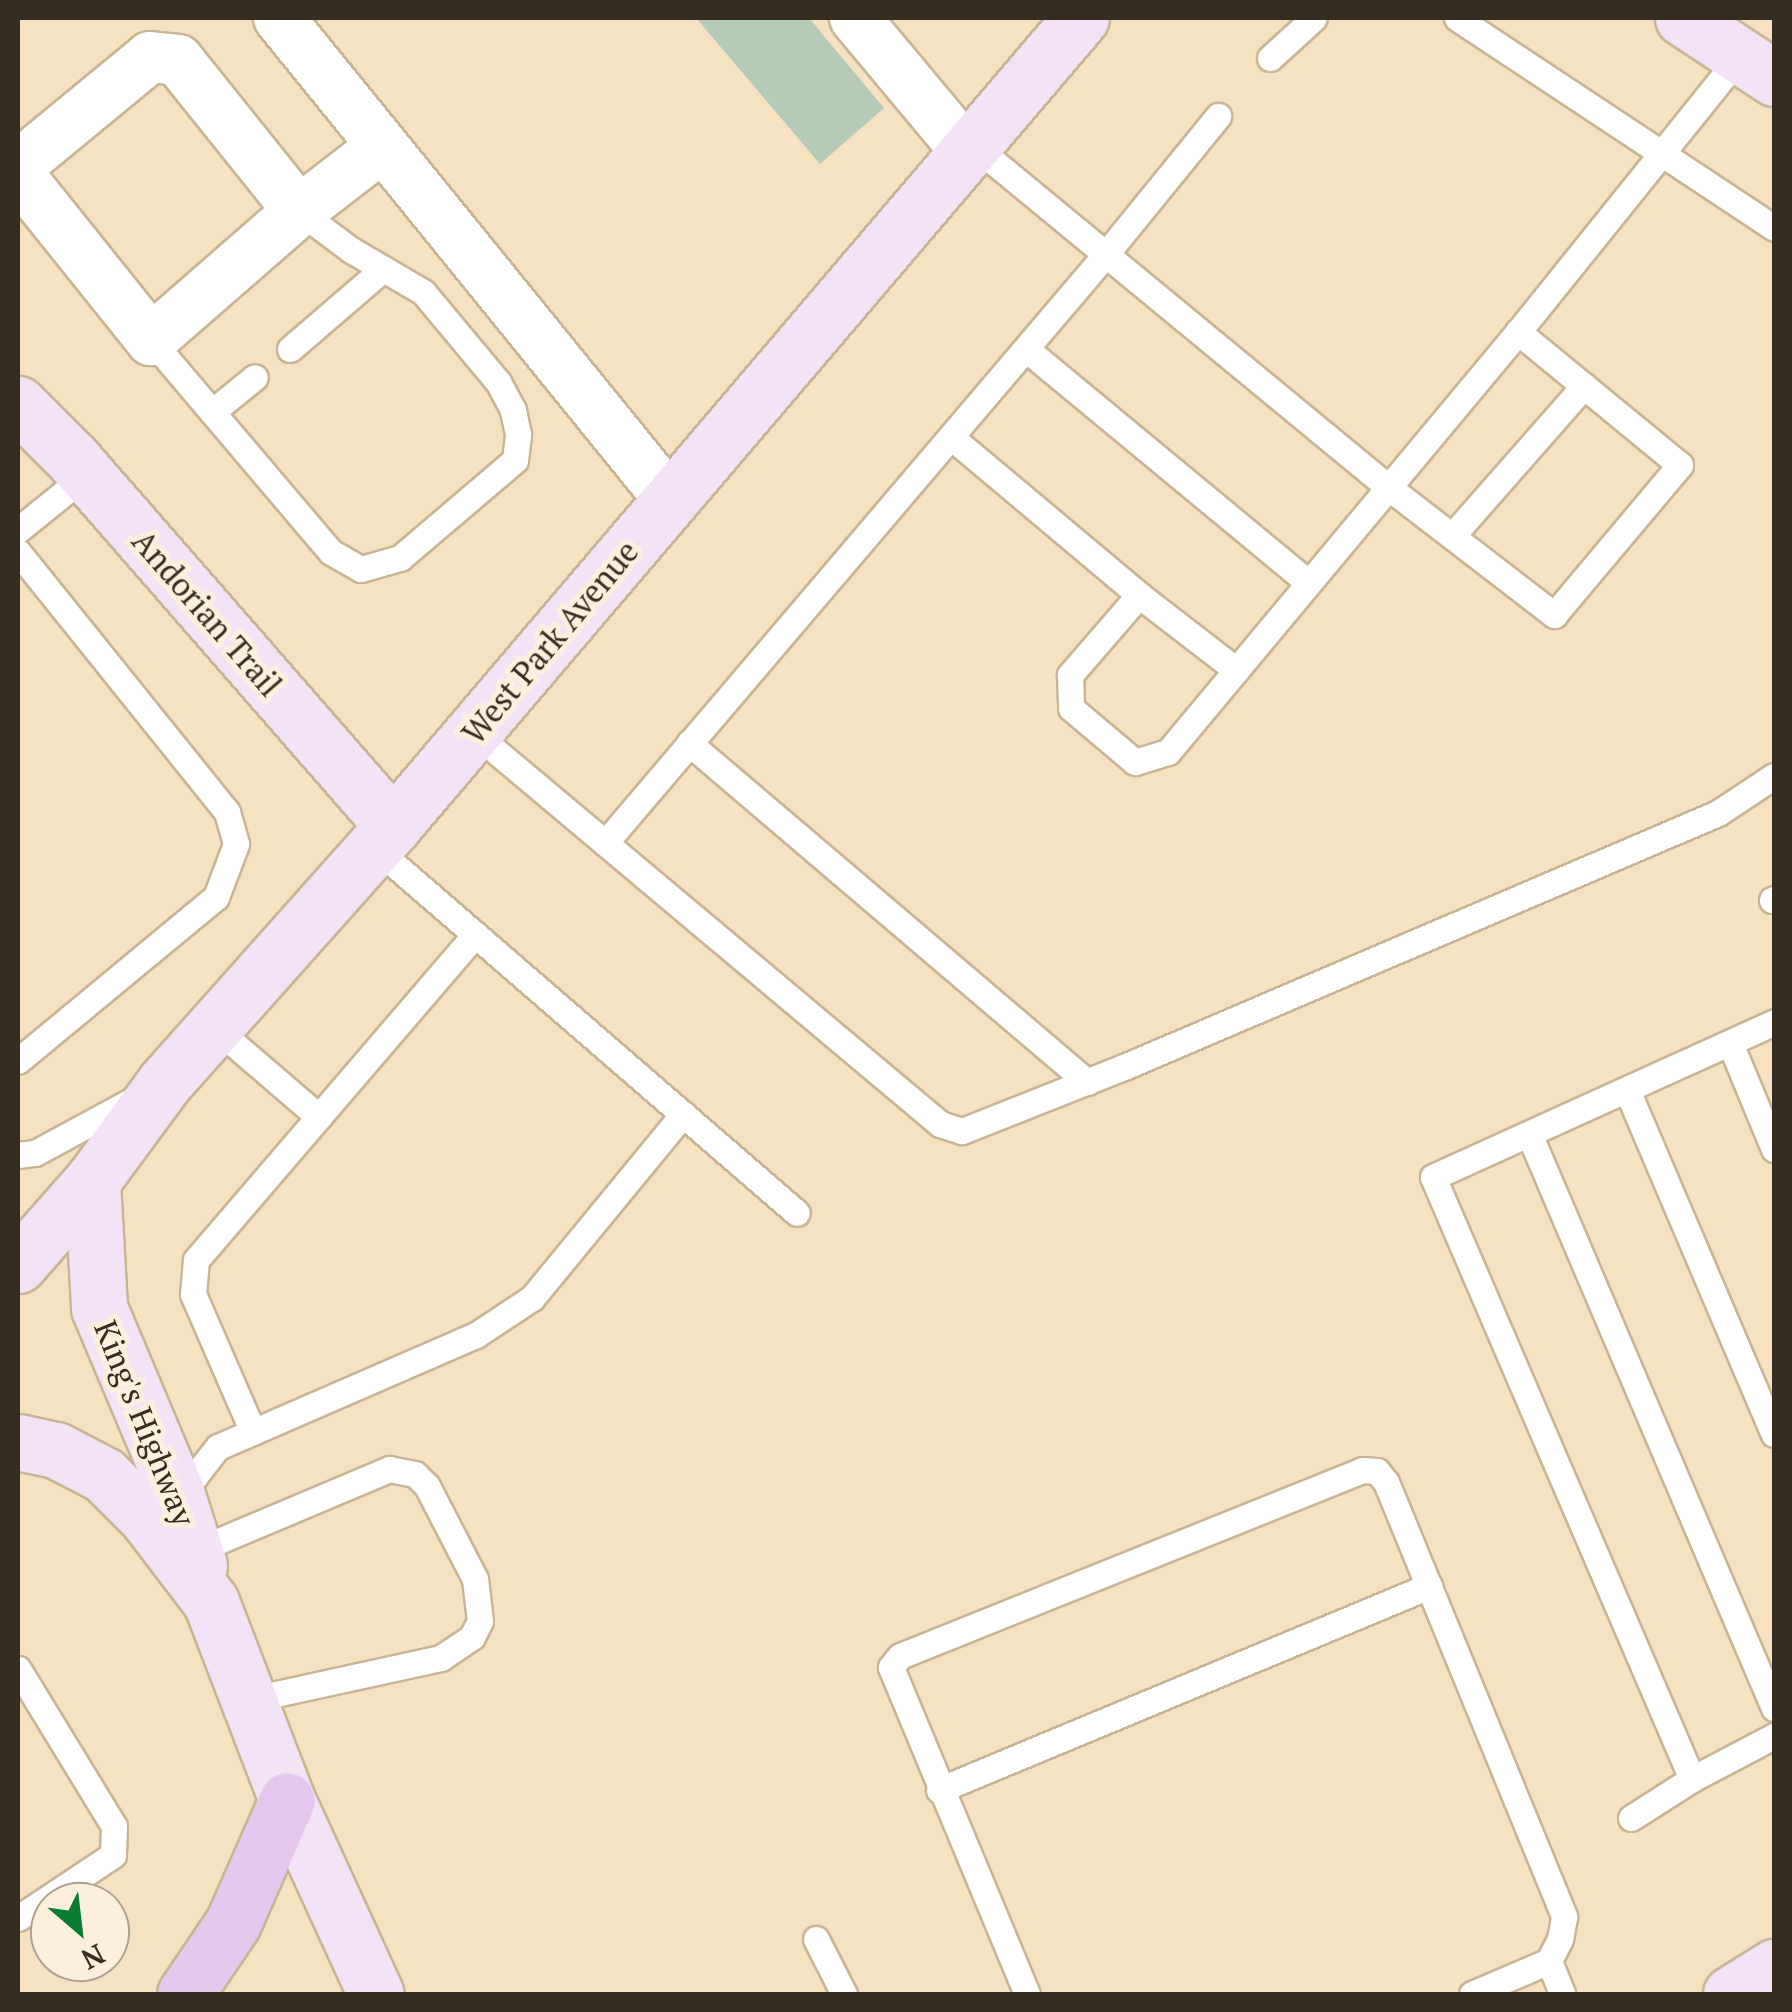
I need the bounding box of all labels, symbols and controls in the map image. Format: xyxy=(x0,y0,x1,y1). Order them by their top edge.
street label: Andorian Trail xyxy=(124,522,290,704)
street label: West Park Avenue xyxy=(454,532,646,752)
street label: King's Highway xyxy=(86,1315,204,1531)
north arrow xyxy=(30,1882,130,1982)
text: N xyxy=(75,1936,111,1978)

